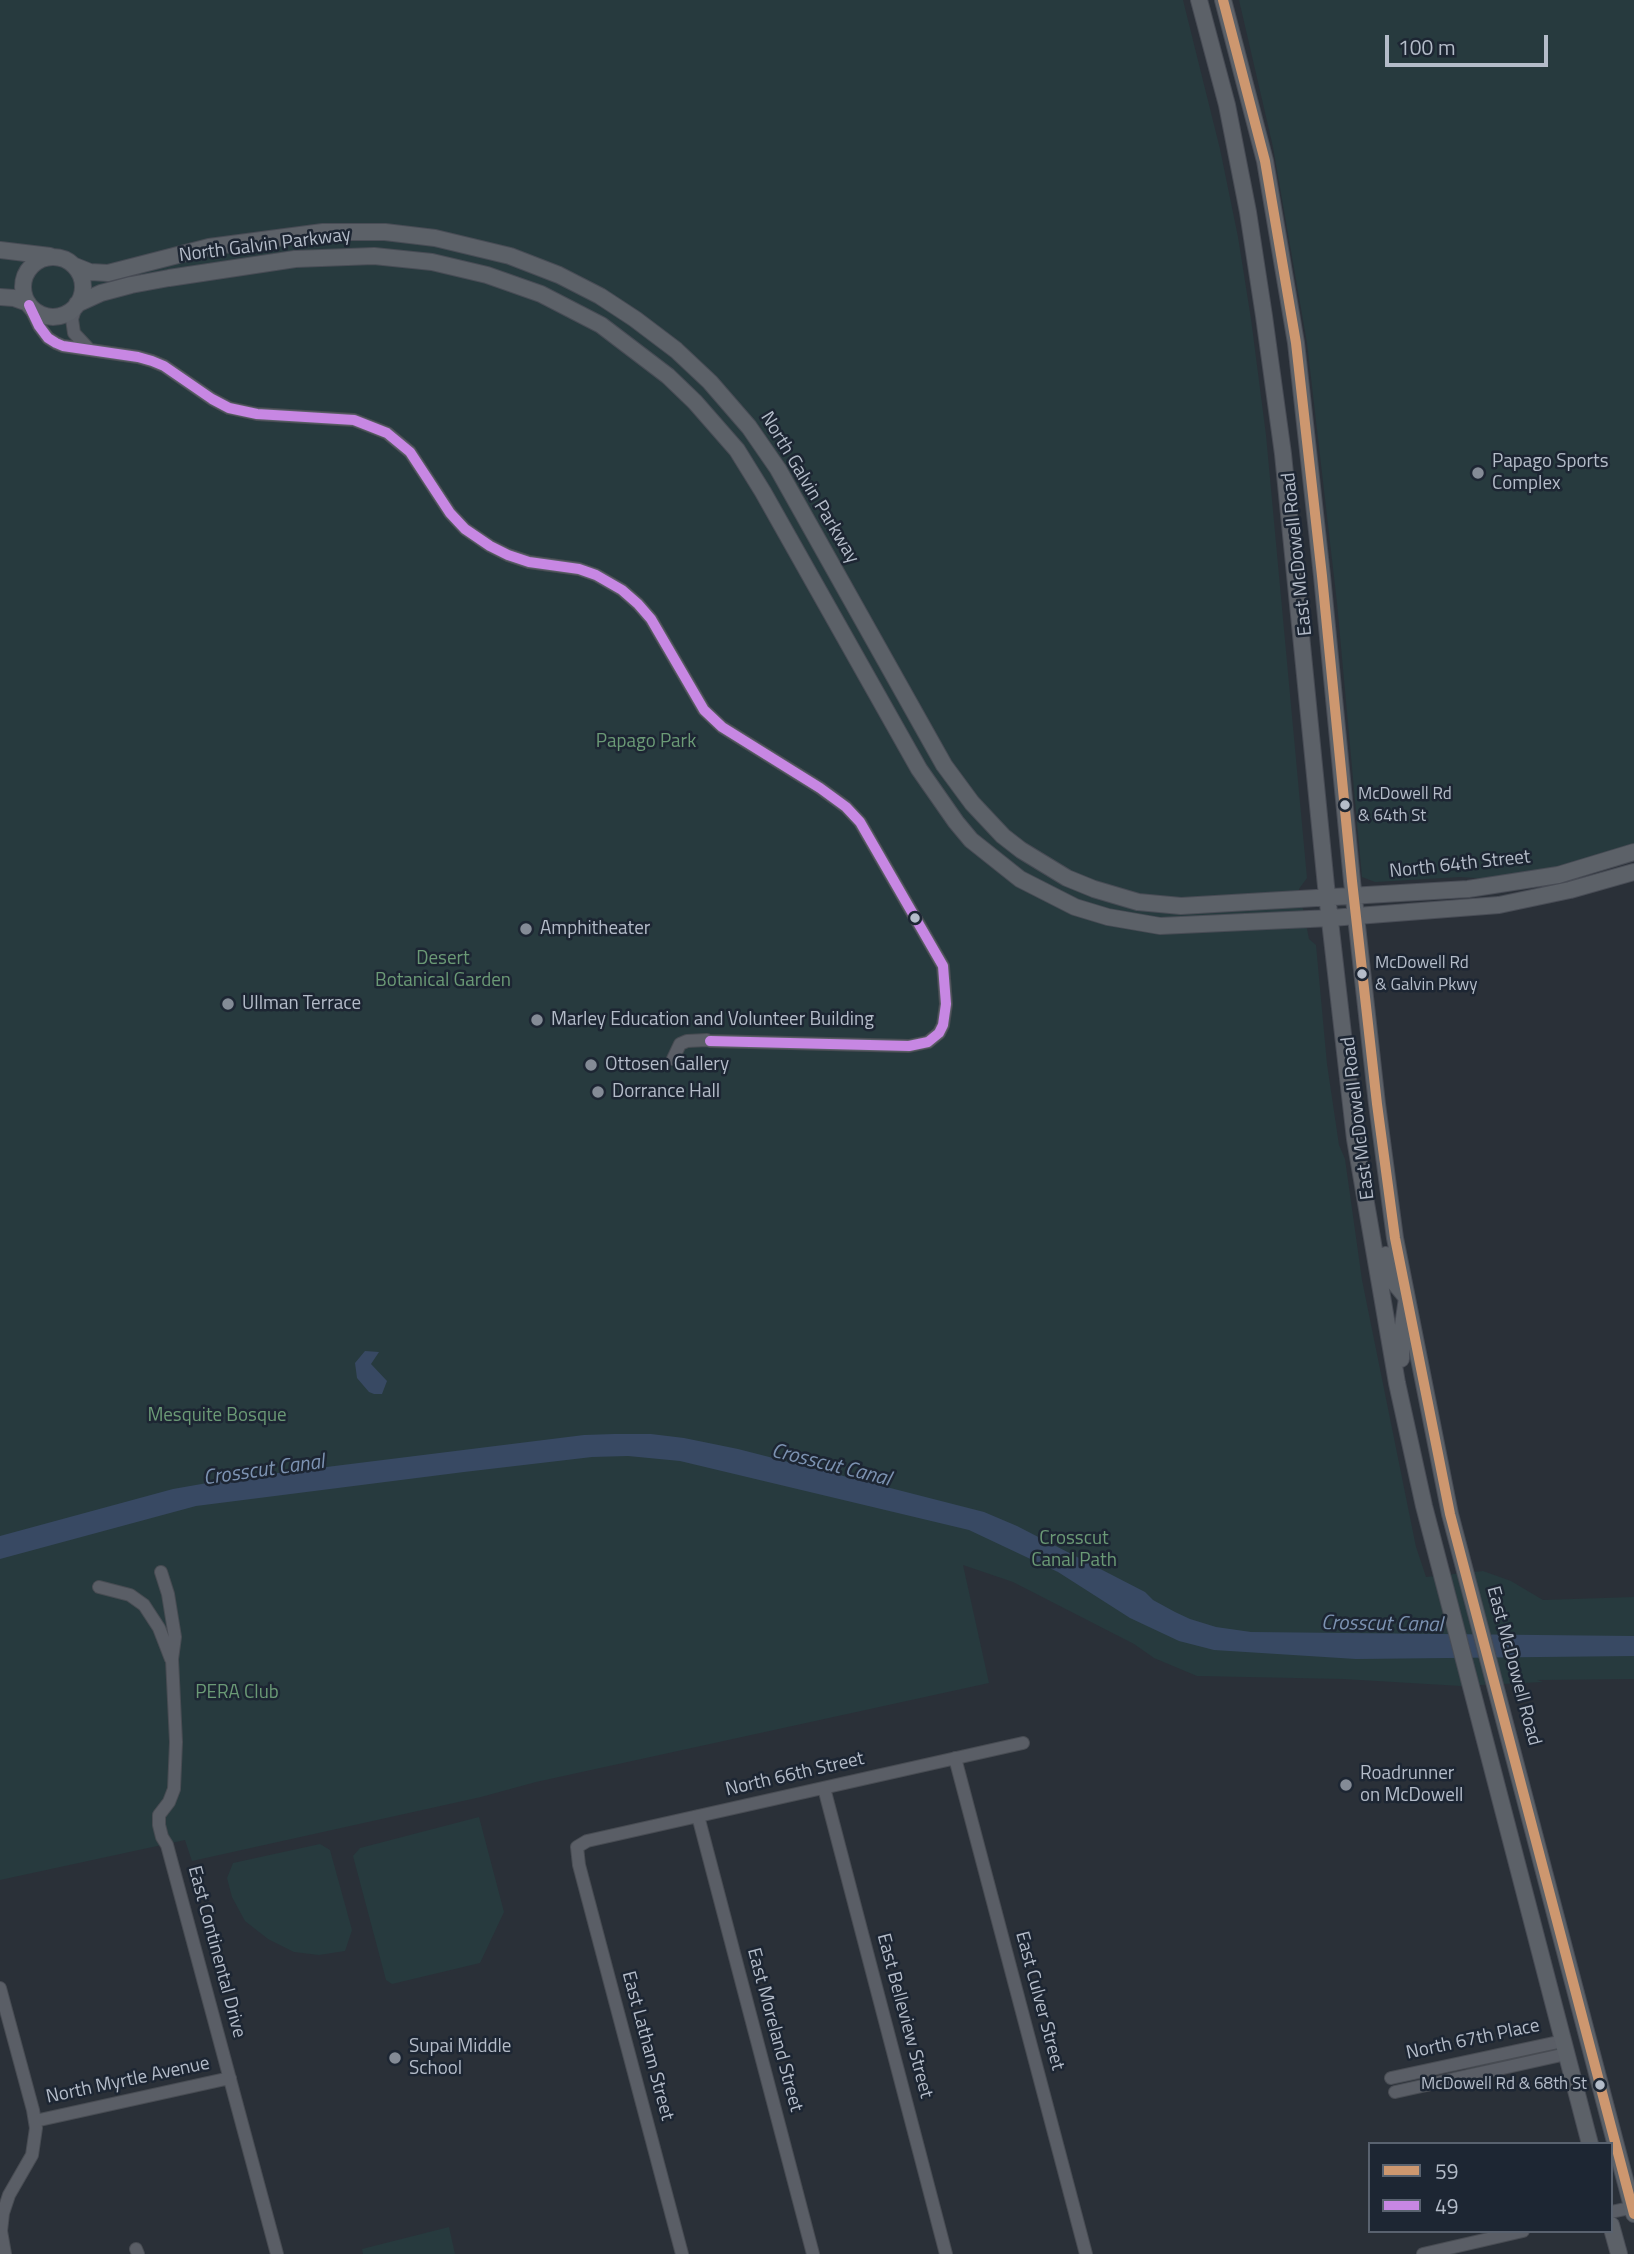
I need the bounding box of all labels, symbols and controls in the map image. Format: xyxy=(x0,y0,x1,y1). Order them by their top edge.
scale bar xyxy=(1389,21,1552,65)
text: 100 m xyxy=(1398,31,1455,63)
street label: North Galvin Parkway xyxy=(178,224,352,268)
street label: North Galvin Parkway xyxy=(755,408,863,568)
place label: Papago Sports Complex xyxy=(1492,451,1609,495)
marker: Papago Sports Complex xyxy=(1470,465,1486,481)
street label: East McDowell Road xyxy=(1278,471,1318,637)
park label: Papago Park xyxy=(596,731,696,753)
place label: McDowell Rd & 64th St xyxy=(1358,785,1452,825)
marker: McDowell Rd & 64th St xyxy=(1338,798,1352,812)
street label: North 64th Street xyxy=(1388,846,1532,884)
unlabelled marker xyxy=(908,911,922,925)
place label: Amphitheater xyxy=(540,918,650,940)
marker: Amphitheater xyxy=(518,921,534,937)
park label: Desert Botanical Garden xyxy=(375,948,511,992)
place label: McDowell Rd & Galvin Pkwy xyxy=(1375,954,1478,994)
marker: McDowell Rd & Galvin Pkwy xyxy=(1355,967,1369,981)
place label: Ullman Terrace xyxy=(242,993,361,1015)
marker: Ullman Terrace xyxy=(220,996,236,1012)
place label: Marley Education and Volunteer Building xyxy=(551,1009,874,1031)
marker: Marley Education and Volunteer Building xyxy=(529,1012,545,1028)
street label: East McDowell Road xyxy=(1338,1035,1380,1201)
place label: Ottosen Gallery xyxy=(605,1054,729,1076)
marker: Ottosen Gallery xyxy=(583,1057,599,1073)
place label: Dorrance Hall xyxy=(612,1081,720,1103)
marker: Dorrance Hall xyxy=(590,1084,606,1100)
park label: Mesquite Bosque xyxy=(147,1405,287,1427)
water label: Crosscut Canal xyxy=(769,1439,893,1493)
water label: Crosscut Canal xyxy=(202,1450,326,1492)
park label: Crosscut Canal Path xyxy=(1031,1528,1117,1572)
street label: East McDowell Road xyxy=(1481,1584,1545,1748)
water label: Crosscut Canal xyxy=(1321,1611,1443,1639)
park label: PERA Club xyxy=(195,1682,279,1704)
street label: North 66th Street xyxy=(723,1748,867,1802)
place label: Roadrunner on McDowell xyxy=(1360,1763,1464,1807)
marker: Roadrunner on McDowell xyxy=(1338,1777,1354,1793)
street label: East Continental Drive xyxy=(182,1864,250,2040)
street label: East Culver Street xyxy=(1010,1929,1068,2073)
street label: East Belleview Street xyxy=(871,1931,937,2101)
street label: East Moreland Street xyxy=(741,1945,807,2115)
street label: East Latham Street xyxy=(616,1969,678,2123)
street label: North 67th Place xyxy=(1404,2015,1542,2065)
place label: Supai Middle School xyxy=(409,2036,511,2080)
marker: Supai Middle School xyxy=(387,2050,403,2066)
street label: North Myrtle Avenue xyxy=(44,2053,212,2109)
place label: McDowell Rd & 68th St xyxy=(1421,2075,1587,2095)
marker: McDowell Rd & 68th St xyxy=(1593,2078,1607,2092)
legend xyxy=(1368,2142,1613,2233)
text: 59 xyxy=(1435,2155,1459,2187)
text: 49 xyxy=(1435,2190,1459,2222)

